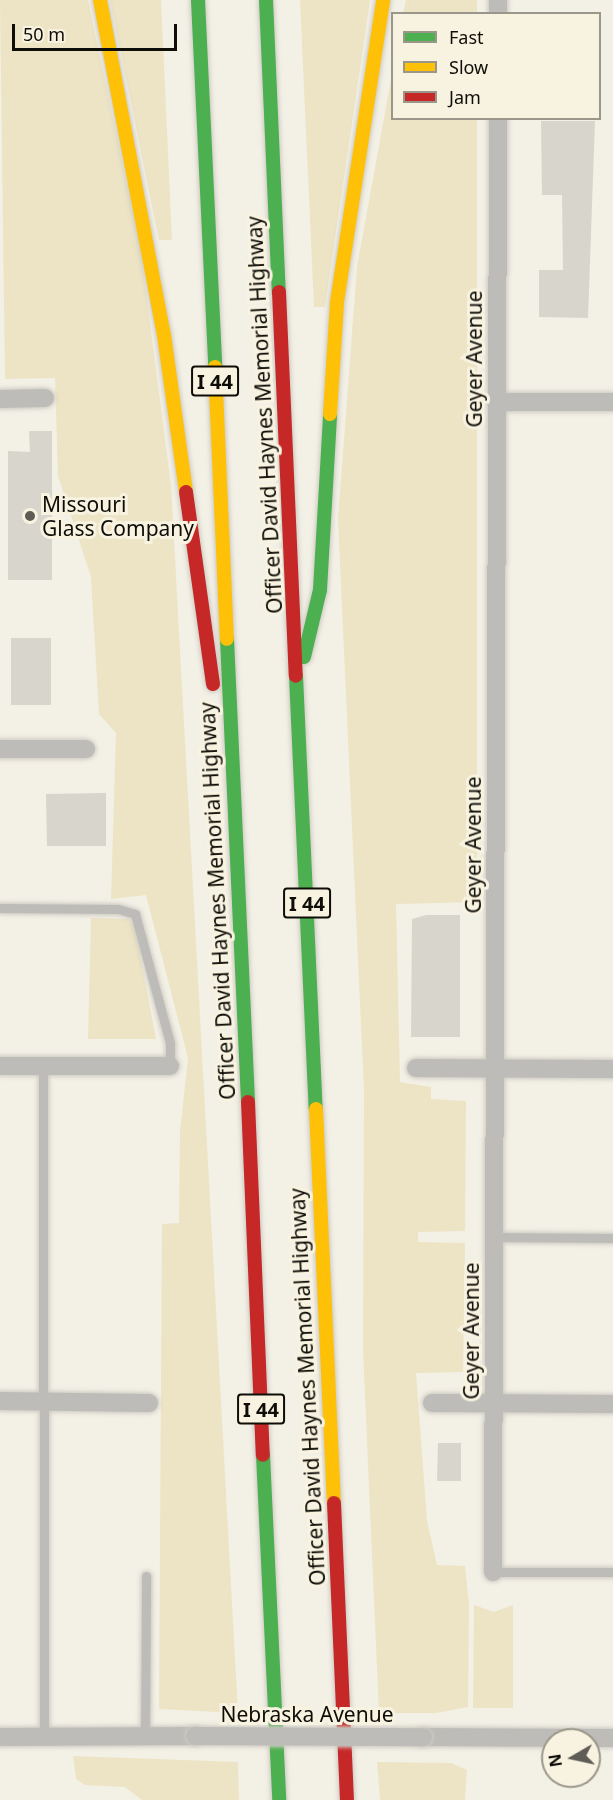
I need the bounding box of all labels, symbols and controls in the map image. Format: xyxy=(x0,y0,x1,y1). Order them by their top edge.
scale bar xyxy=(15,12,180,50)
legend xyxy=(391,12,601,120)
text: 50 m xyxy=(23,22,65,46)
text: Fast xyxy=(449,25,484,49)
text: Slow xyxy=(449,55,488,79)
text: Jam xyxy=(449,85,481,109)
street label: Officer David Haynes Memorial Highway xyxy=(241,216,287,614)
street label: Geyer Avenue xyxy=(461,290,487,428)
road number: I 44 xyxy=(191,364,239,398)
place label: Missouri Glass Company xyxy=(42,491,194,541)
marker: Missouri Glass Company xyxy=(23,509,37,523)
street label: Officer David Haynes Memorial Highway xyxy=(194,702,240,1100)
street label: Geyer Avenue xyxy=(460,776,486,914)
road number: I 44 xyxy=(283,886,331,920)
street label: Officer David Haynes Memorial Highway xyxy=(284,1188,330,1586)
street label: Geyer Avenue xyxy=(458,1262,484,1400)
road number: I 44 xyxy=(237,1392,285,1426)
street label: Nebraska Avenue xyxy=(221,1701,393,1727)
north arrow xyxy=(541,1728,601,1788)
text: N xyxy=(543,1752,567,1769)

